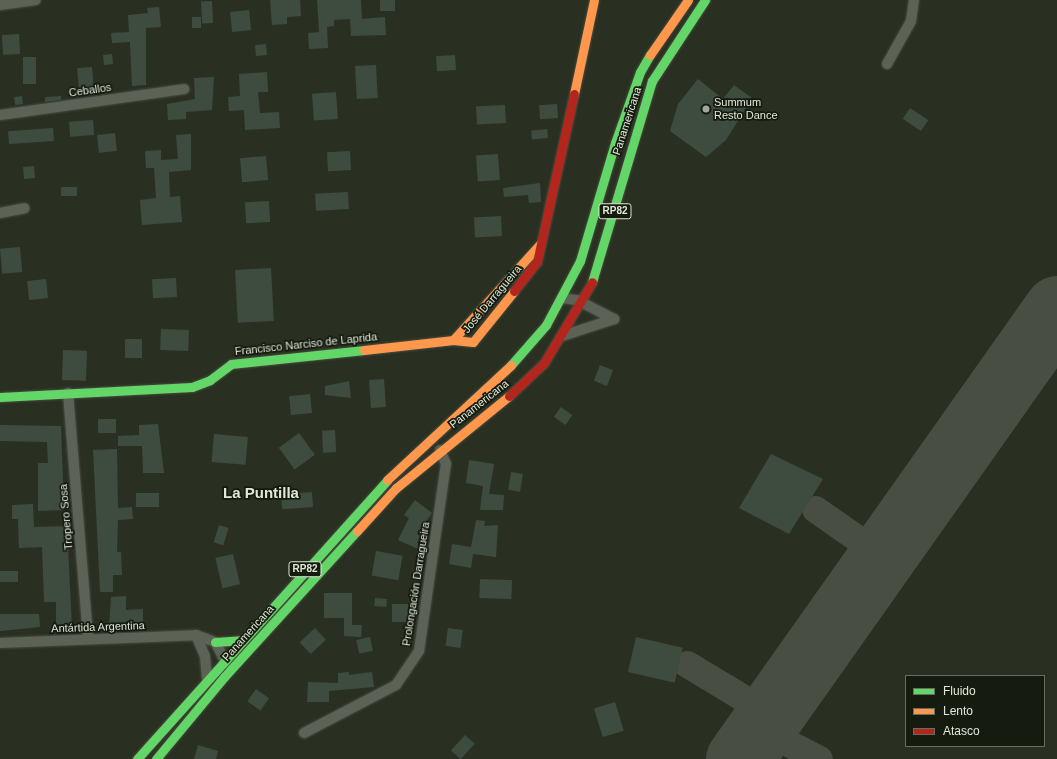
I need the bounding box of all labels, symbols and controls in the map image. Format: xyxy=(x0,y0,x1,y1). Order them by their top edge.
street label: Ceballos xyxy=(68,80,112,100)
street label: Panamericana xyxy=(610,85,644,157)
place label: Summum Resto Dance xyxy=(714,96,778,122)
marker: Summum Resto Dance xyxy=(701,104,711,114)
road number: RP82 xyxy=(598,203,632,219)
street label: José Darragueira xyxy=(460,262,524,336)
street label: Francisco Narciso de Laprida xyxy=(234,330,378,358)
street label: Panamericana xyxy=(447,377,511,431)
street label: Tropero Sosa xyxy=(57,483,75,551)
district label: La Puntilla xyxy=(223,484,299,502)
street label: Prolongación Darragueira xyxy=(400,521,432,647)
road number: RP82 xyxy=(288,561,322,577)
street label: Panamericana xyxy=(219,602,277,664)
street label: Antártida Argentina xyxy=(51,619,145,635)
legend xyxy=(905,675,1045,747)
text: Fluido xyxy=(943,684,976,698)
text: Lento xyxy=(943,704,973,718)
text: Atasco xyxy=(943,724,980,738)

